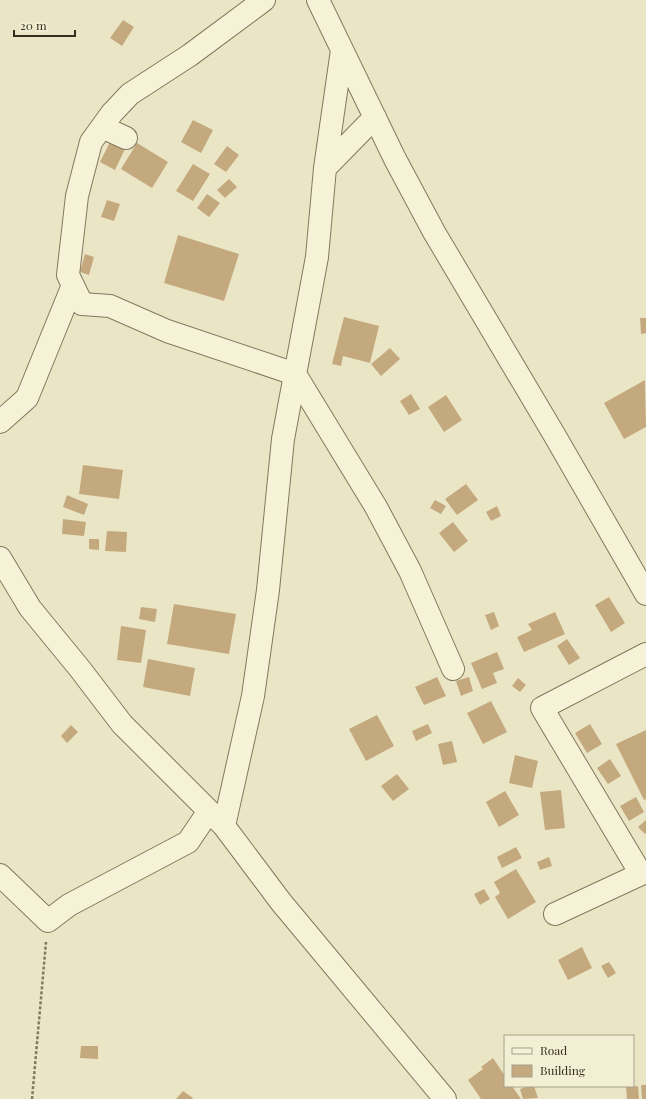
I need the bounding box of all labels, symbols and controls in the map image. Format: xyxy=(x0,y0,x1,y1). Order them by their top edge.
scale bar xyxy=(14,12,75,38)
text: 20 m xyxy=(20,17,47,33)
legend xyxy=(504,1035,634,1087)
text: Road xyxy=(540,1042,567,1058)
text: Building xyxy=(540,1062,586,1078)

